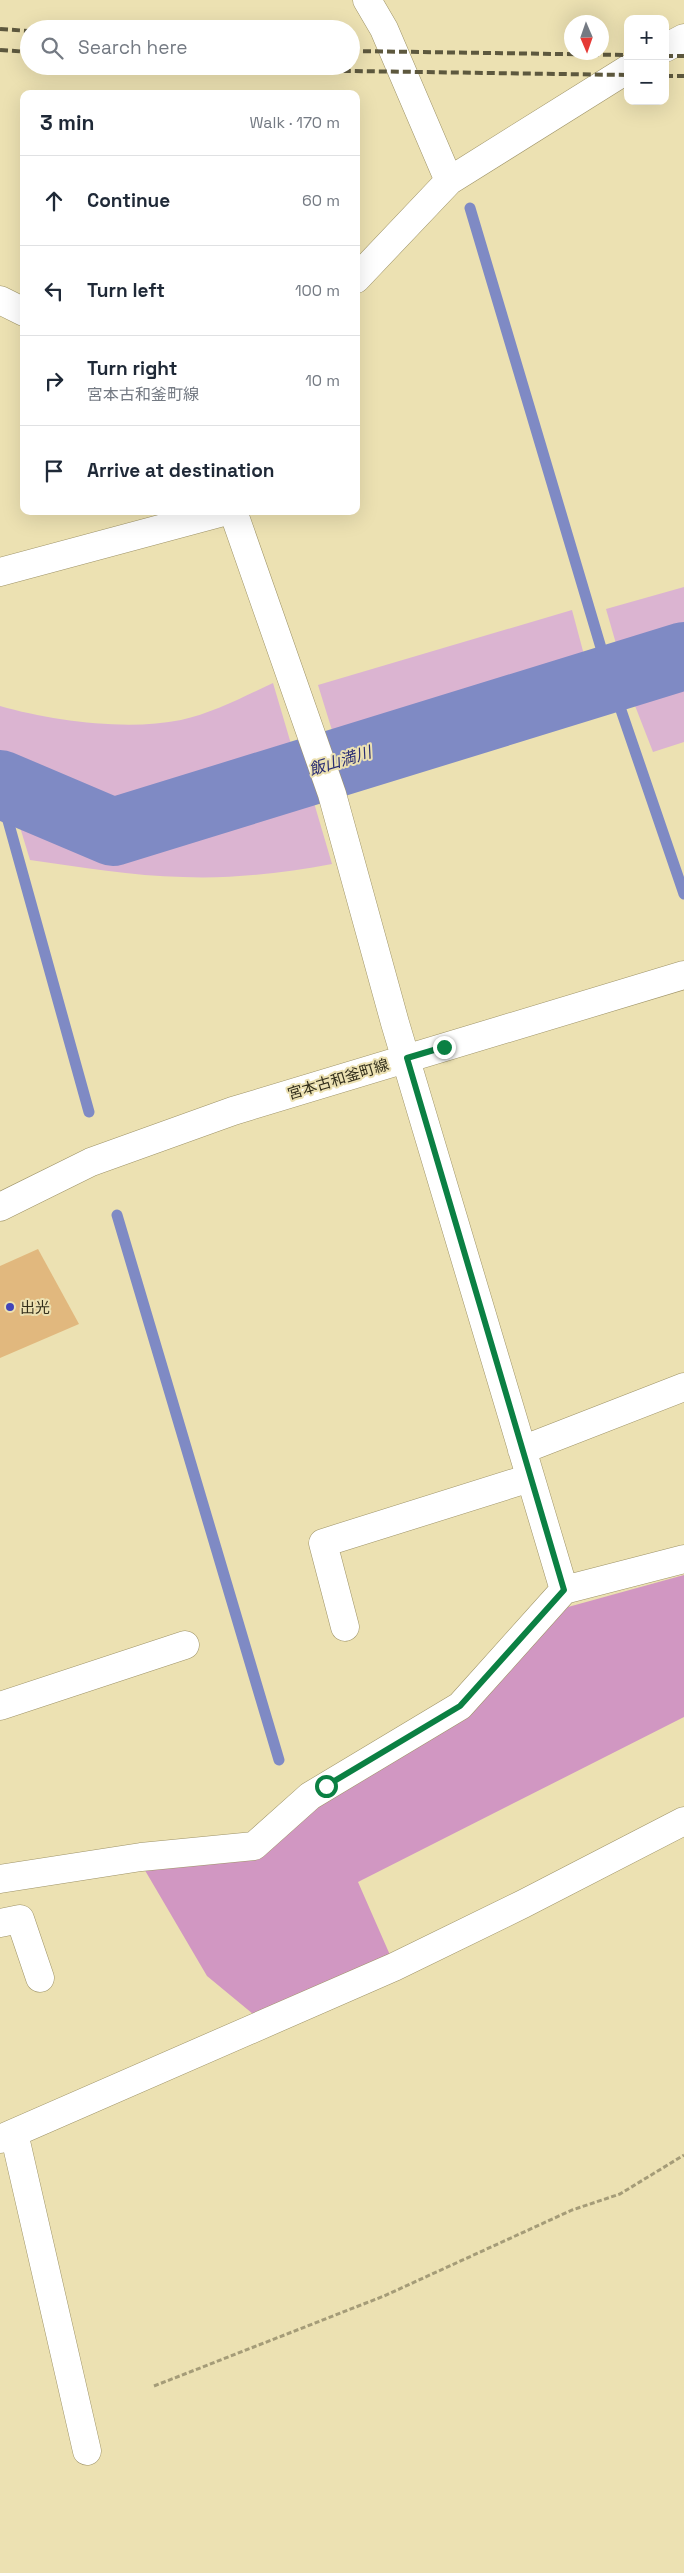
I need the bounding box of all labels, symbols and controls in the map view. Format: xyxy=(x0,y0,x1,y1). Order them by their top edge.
north arrow xyxy=(564,15,609,60)
map controls xyxy=(624,15,669,105)
button: + xyxy=(624,15,669,60)
search box xyxy=(20,20,360,75)
icon: search xyxy=(38,34,66,62)
text: Search here xyxy=(78,35,188,60)
button: − xyxy=(624,60,669,105)
text: 3 min xyxy=(40,109,95,136)
text: Walk · 170 m xyxy=(250,112,340,133)
icon: ahead xyxy=(40,187,68,215)
text: Continue xyxy=(87,188,170,213)
text: 60 m xyxy=(302,190,340,211)
icon: left xyxy=(40,277,68,305)
text: Turn left xyxy=(87,278,165,303)
text: 100 m xyxy=(295,280,340,301)
text: Turn right xyxy=(87,356,177,381)
icon: right xyxy=(40,367,68,395)
text: 10 m xyxy=(305,370,340,391)
text: 宮本古和釜町線 xyxy=(87,384,199,405)
icon: arrive xyxy=(40,457,68,485)
text: Arrive at destination xyxy=(87,458,275,483)
water label: 飯山満川 xyxy=(306,741,376,780)
route end xyxy=(433,1036,456,1059)
street label: 宮本古和釜町線 xyxy=(285,1055,391,1103)
place label: 出光 xyxy=(20,1298,50,1317)
marker: 出光 xyxy=(4,1301,16,1313)
route start xyxy=(315,1775,338,1798)

